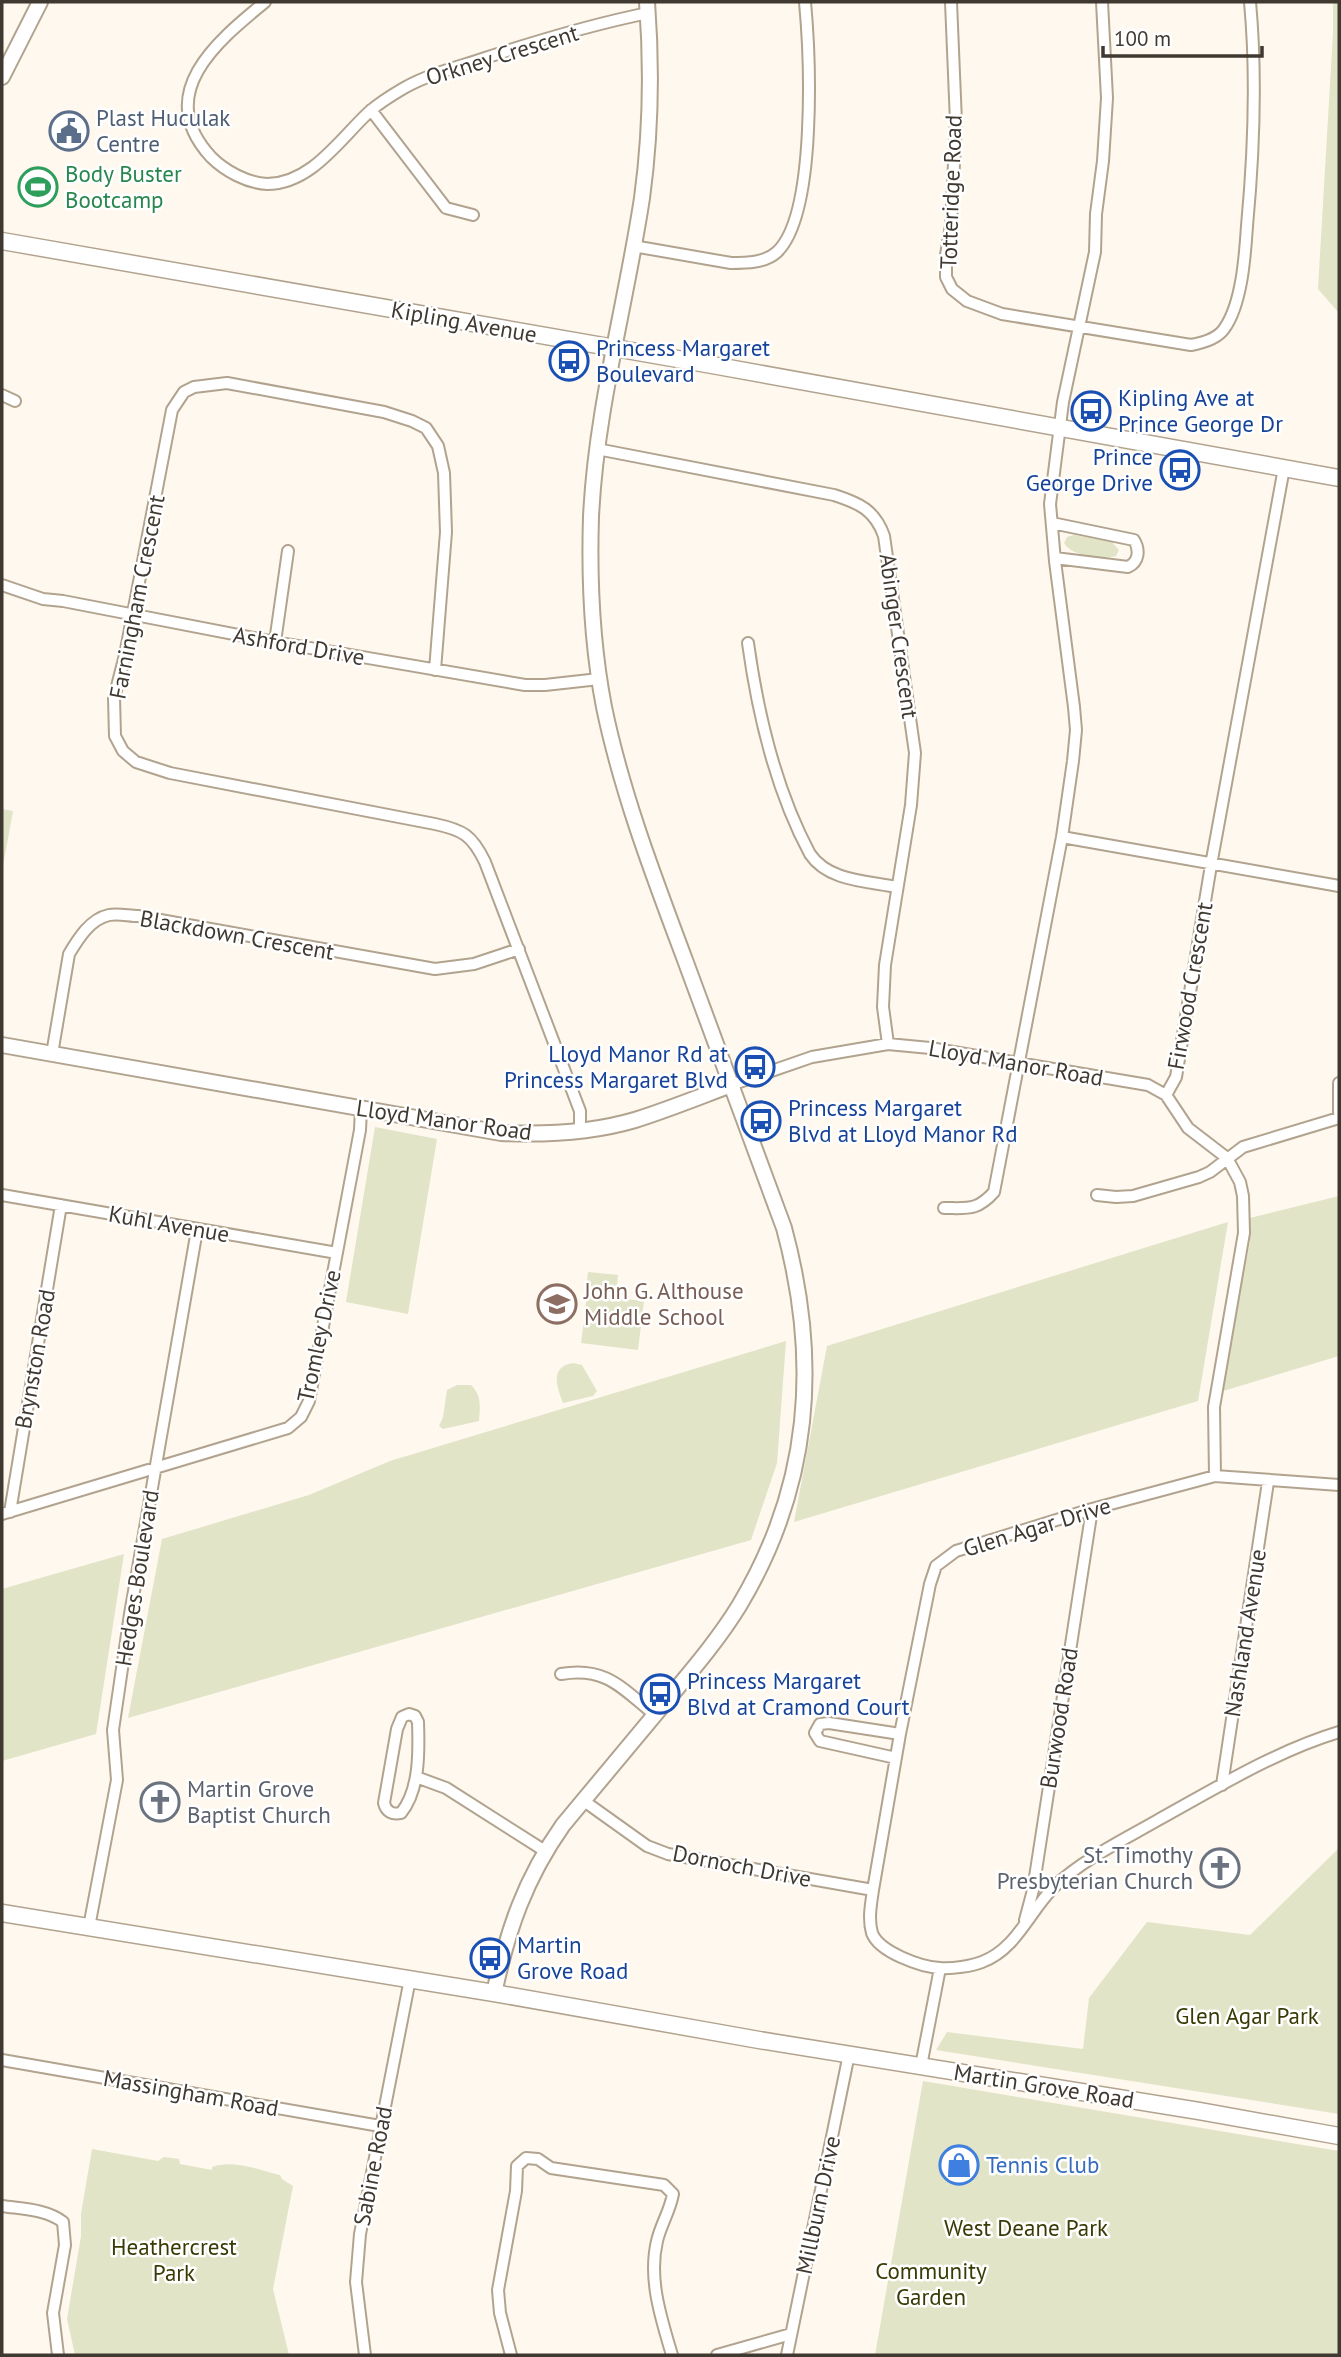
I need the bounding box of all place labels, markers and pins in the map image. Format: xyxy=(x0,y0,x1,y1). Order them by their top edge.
place label: Plast Huculak Centre xyxy=(96,103,230,158)
public building icon: Plast Huculak Centre xyxy=(48,110,90,152)
place label: Body Buster Bootcamp xyxy=(65,159,182,214)
sports icon: Body Buster Bootcamp xyxy=(17,166,59,208)
place label: Princess Margaret Boulevard xyxy=(596,333,770,388)
bus stop icon: Princess Margaret Boulevard xyxy=(548,340,590,382)
place label: Kipling Ave at Prince George Dr xyxy=(1118,383,1283,438)
bus stop icon: Kipling Ave at Prince George Dr xyxy=(1070,390,1112,432)
place label: Prince George Drive xyxy=(1026,442,1153,497)
bus stop icon: Prince George Drive xyxy=(1159,449,1201,491)
place label: Lloyd Manor Rd at Princess Margaret Blvd xyxy=(504,1039,728,1094)
bus stop icon: Lloyd Manor Rd at Princess Margaret Blvd xyxy=(734,1046,776,1088)
place label: Princess Margaret Blvd at Lloyd Manor Rd xyxy=(788,1093,1018,1148)
bus stop icon: Princess Margaret Blvd at Lloyd Manor Rd xyxy=(740,1100,782,1142)
place label: John G. Althouse Middle School xyxy=(583,1276,744,1331)
school or university icon: John G. Althouse Middle School xyxy=(536,1283,578,1325)
place label: Princess Margaret Blvd at Cramond Court xyxy=(687,1666,910,1721)
bus stop icon: Princess Margaret Blvd at Cramond Court xyxy=(639,1673,681,1715)
place label: Martin Grove Baptist Church xyxy=(187,1774,331,1829)
church icon: Martin Grove Baptist Church xyxy=(139,1781,181,1823)
place label: St. Timothy Presbyterian Church xyxy=(997,1840,1193,1895)
church icon: St. Timothy Presbyterian Church xyxy=(1199,1847,1241,1889)
place label: Martin Grove Road xyxy=(517,1930,628,1985)
bus stop icon: Martin Grove Road xyxy=(469,1937,511,1979)
shop icon: Tennis Club xyxy=(938,2144,980,2186)
place label: Tennis Club xyxy=(986,2150,1099,2179)

